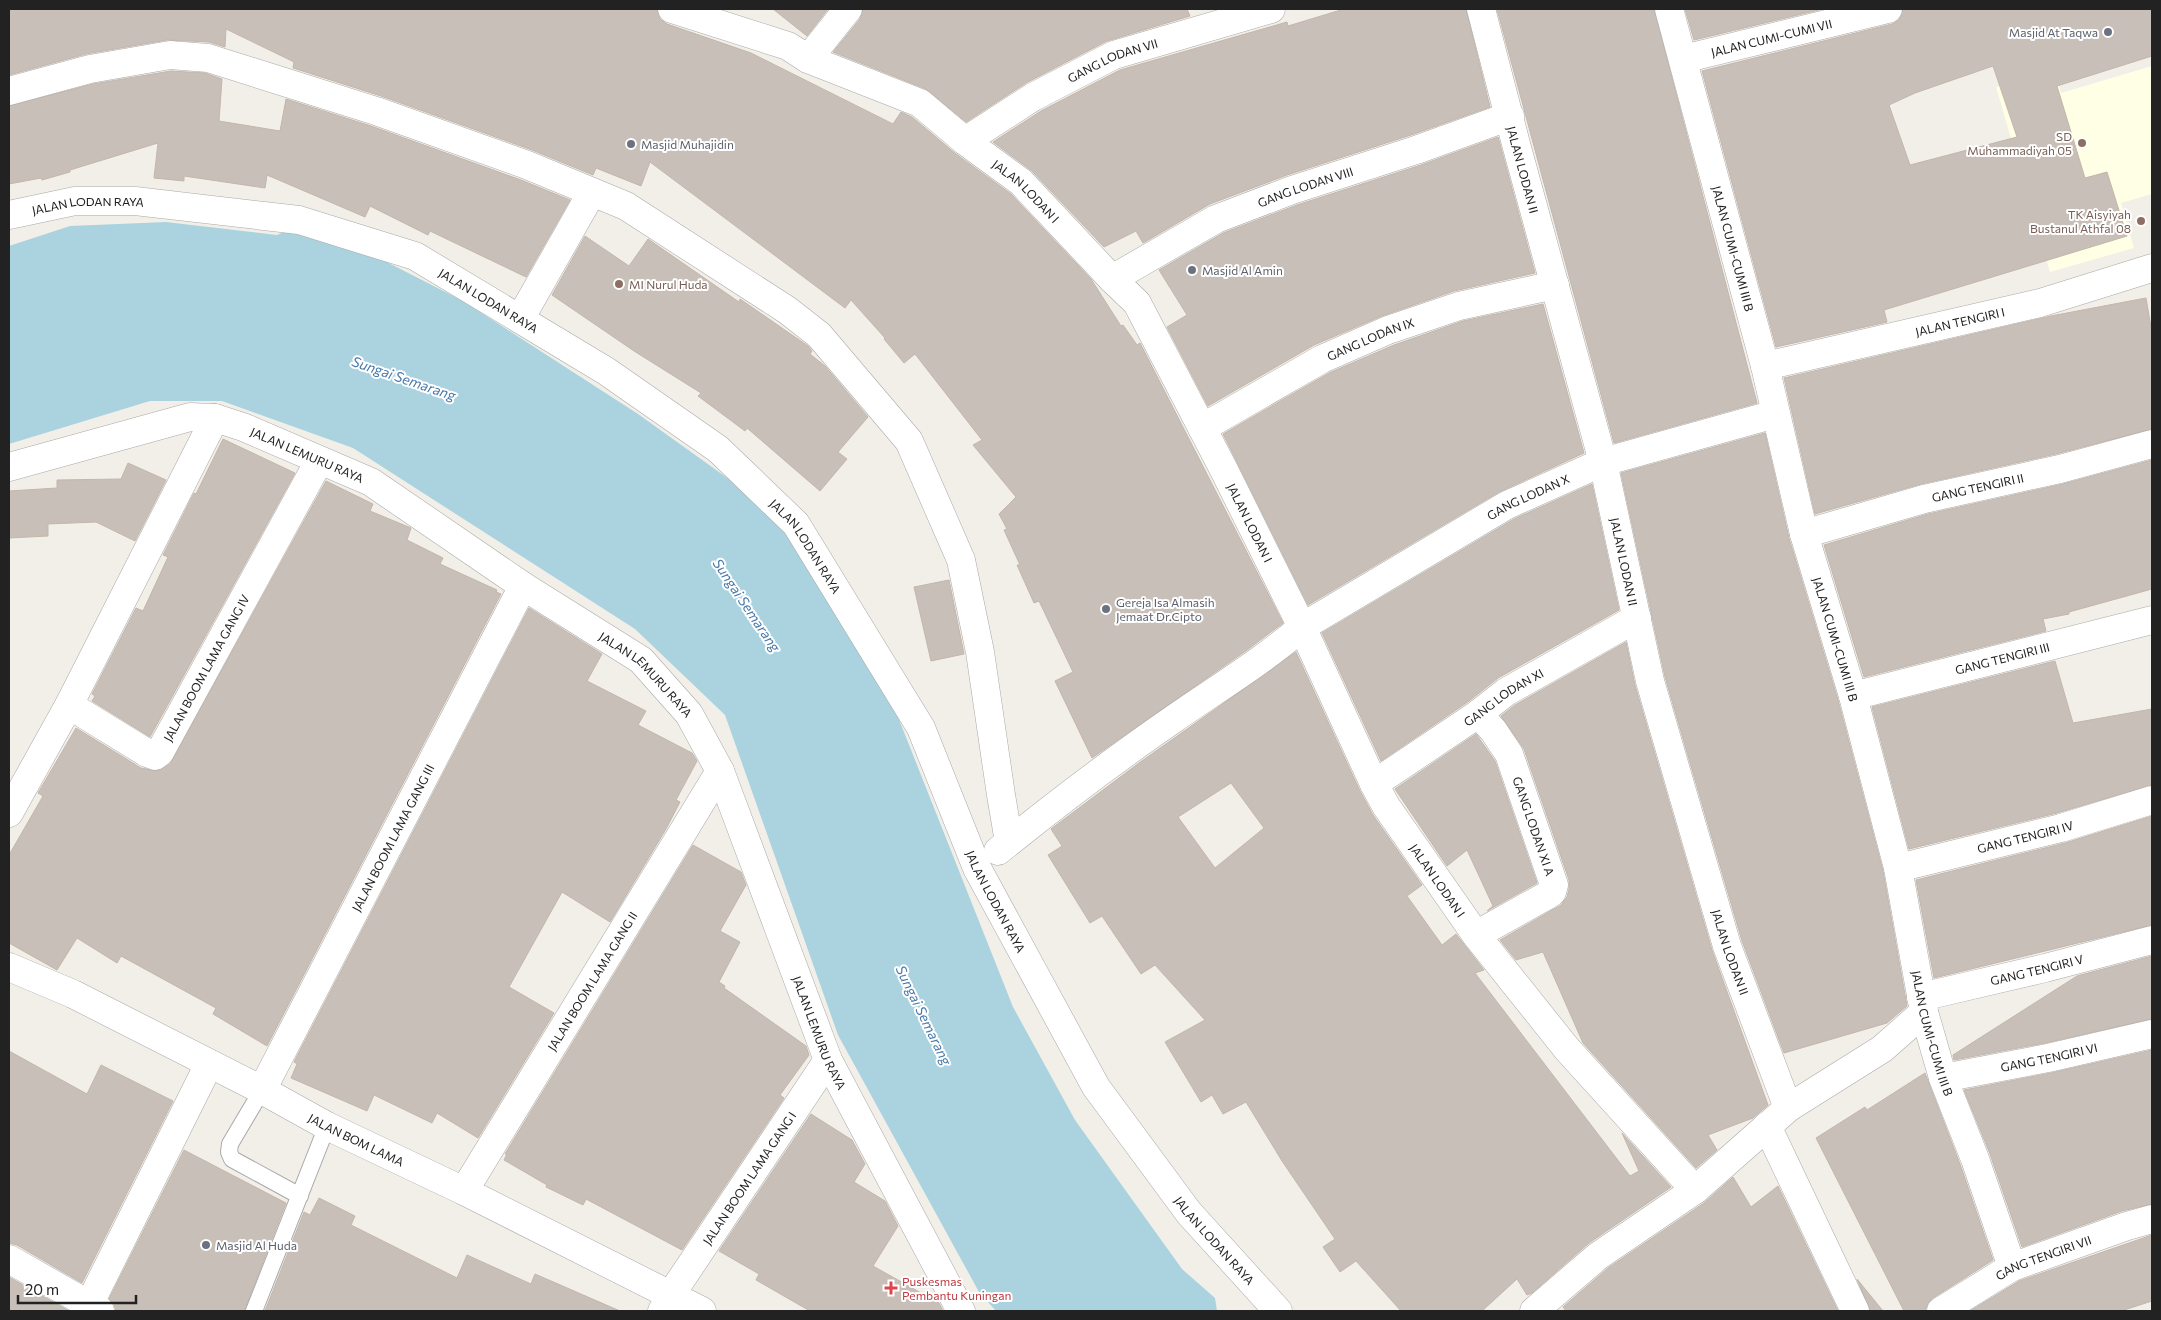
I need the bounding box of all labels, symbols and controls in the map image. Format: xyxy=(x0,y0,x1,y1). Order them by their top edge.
street label: JALAN CUMI-CUMI VII xyxy=(1709,16,1833,60)
place label: Masjid At Taqwa xyxy=(2009,25,2098,39)
marker: Masjid At Taqwa xyxy=(2102,26,2114,38)
street label: GANG LODAN VII xyxy=(1065,36,1159,85)
street label: JALAN LODAN II xyxy=(1504,125,1542,215)
place label: SD Muhammadiyah 05 xyxy=(1967,129,2072,157)
place label: Masjid Muhajidin xyxy=(641,137,734,151)
marker: SD Muhammadiyah 05 xyxy=(2076,137,2088,149)
marker: Masjid Muhajidin xyxy=(625,138,637,150)
street label: JALAN LODAN I xyxy=(989,157,1062,225)
street label: GANG LODAN VIII xyxy=(1255,164,1355,210)
street label: JALAN CUMI-CUMI III B xyxy=(1709,184,1757,313)
street label: JALAN LODAN RAYA xyxy=(30,194,145,218)
place label: TK Aisyiyah Bustanul Athfal 08 xyxy=(2030,207,2131,235)
marker: TK Aisyiyah Bustanul Athfal 08 xyxy=(2135,215,2147,227)
place label: Masjid Al Amin xyxy=(1202,263,1283,277)
marker: Masjid Al Amin xyxy=(1186,264,1198,276)
street label: JALAN LODAN RAYA xyxy=(436,265,541,336)
place label: MI Nurul Huda xyxy=(629,277,708,291)
marker: MI Nurul Huda xyxy=(613,278,625,290)
street label: JALAN TENGIRI I xyxy=(1914,304,2006,339)
street label: GANG LODAN IX xyxy=(1325,315,1416,363)
water label: Sungai Semarang xyxy=(350,352,459,404)
street label: JALAN LEMURU RAYA xyxy=(248,424,366,485)
street label: GANG TENGIRI II xyxy=(1930,470,2025,504)
street label: GANG LODAN X xyxy=(1484,471,1572,522)
street label: JALAN LODAN I xyxy=(1224,481,1276,564)
street label: JALAN LODAN RAYA xyxy=(766,496,844,596)
street label: JALAN LODAN II xyxy=(1607,516,1641,607)
water label: Sungai Semarang xyxy=(710,555,785,656)
street label: JALAN CUMI-CUMI III B xyxy=(1809,575,1861,703)
street label: JALAN BOOM LAMA GANG IV xyxy=(160,592,252,744)
place label: Gereja Isa Almasih Jemaat Dr.Cipto xyxy=(1116,595,1215,624)
marker: Gereja Isa Almasih Jemaat Dr.Cipto xyxy=(1100,603,1112,615)
street label: JALAN LEMURU RAYA xyxy=(596,629,695,720)
street label: GANG TENGIRI III xyxy=(1953,639,2051,677)
street label: GANG LODAN XI xyxy=(1461,665,1546,729)
street label: JALAN BOOM LAMA GANG III xyxy=(349,762,436,914)
street label: GANG LODAN XI A xyxy=(1510,775,1558,877)
street label: GANG TENGIRI IV xyxy=(1976,818,2075,855)
street label: JALAN LODAN I xyxy=(1407,841,1468,920)
street label: JALAN LODAN RAYA xyxy=(963,848,1028,955)
street label: JALAN LODAN II xyxy=(1709,908,1752,997)
street label: JALAN BOOM LAMA GANG II xyxy=(544,909,640,1054)
street label: GANG TENGIRI V xyxy=(1989,951,2085,988)
water label: Sungai Semarang xyxy=(893,962,956,1069)
street label: JALAN CUMI-CUMI III B xyxy=(1909,969,1956,1098)
street label: JALAN LEMURU RAYA xyxy=(789,974,849,1092)
street label: GANG TENGIRI VI xyxy=(1999,1040,2099,1074)
street label: JALAN BOOM LAMA GANG I xyxy=(699,1109,799,1248)
street label: JALAN BOM LAMA xyxy=(306,1110,406,1169)
street label: JALAN LODAN RAYA xyxy=(1171,1193,1257,1287)
street label: GANG TENGIRI VII xyxy=(1993,1232,2093,1283)
place label: Masjid Al Huda xyxy=(216,1238,297,1252)
marker: Masjid Al Huda xyxy=(200,1239,212,1251)
scale bar xyxy=(18,1272,135,1304)
place label: Puskesmas Pembantu Kuningan xyxy=(902,1274,1011,1302)
text: 20 m xyxy=(25,1280,59,1298)
marker: Puskesmas Pembantu Kuningan xyxy=(884,1281,898,1295)

